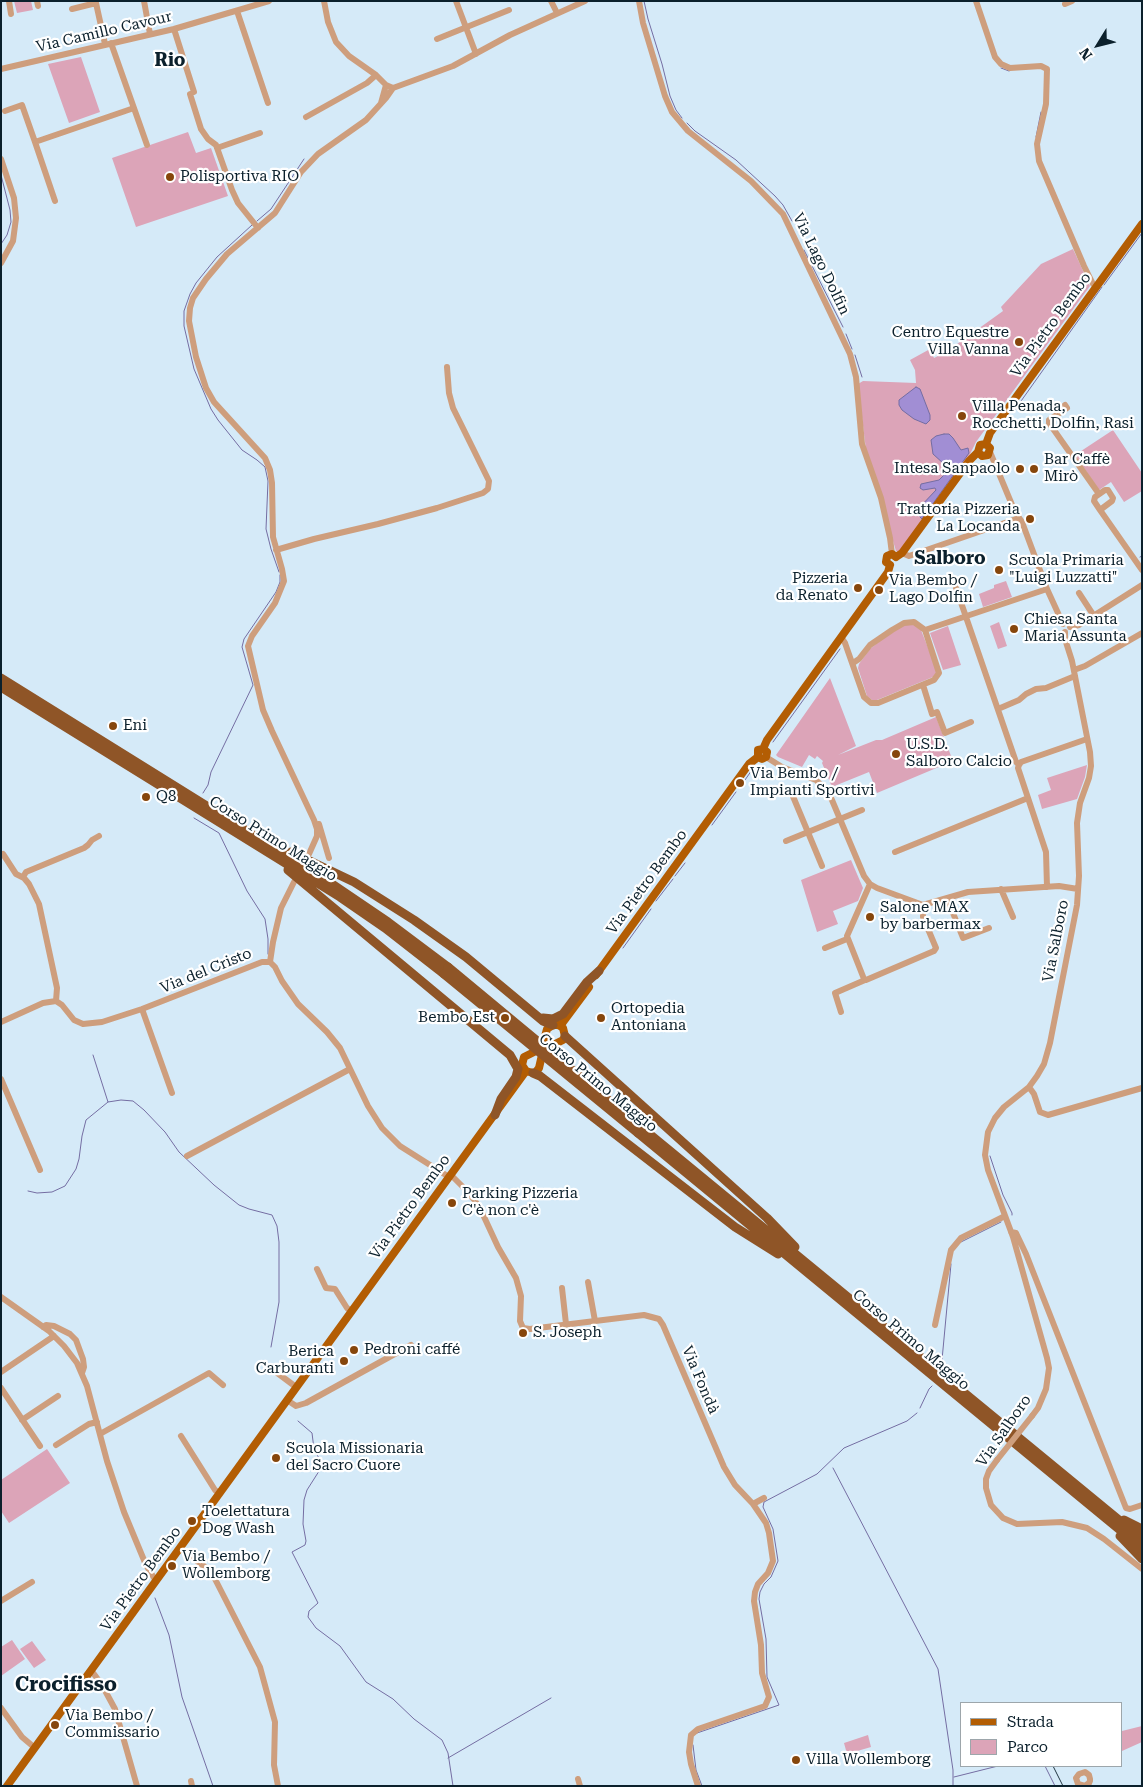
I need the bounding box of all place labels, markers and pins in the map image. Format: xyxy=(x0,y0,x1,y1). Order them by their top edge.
place label: Polisportiva RIO xyxy=(180,168,299,186)
marker: Polisportiva RIO xyxy=(164,171,176,183)
place label: Centro Equestre Villa Vanna xyxy=(892,324,1009,359)
marker: Centro Equestre Villa Vanna xyxy=(1013,336,1025,348)
place label: Villa Penada, Rocchetti, Dolfin, Rasi xyxy=(972,398,1134,433)
marker: Villa Penada, Rocchetti, Dolfin, Rasi xyxy=(956,410,968,422)
place label: Bar Caffè Mirò xyxy=(1044,451,1110,486)
place label: Intesa Sanpaolo xyxy=(894,460,1010,478)
marker: Intesa Sanpaolo xyxy=(1014,463,1026,475)
marker: Bar Caffè Mirò xyxy=(1028,463,1040,475)
place label: Trattoria Pizzeria La Locanda xyxy=(897,501,1020,536)
marker: Trattoria Pizzeria La Locanda xyxy=(1024,513,1036,525)
place label: Scuola Primaria "Luigi Luzzatti" xyxy=(1009,552,1124,587)
marker: Scuola Primaria "Luigi Luzzatti" xyxy=(993,564,1005,576)
place label: Pizzeria da Renato xyxy=(776,570,848,605)
place label: Via Bembo / Lago Dolfin xyxy=(889,572,977,607)
marker: Pizzeria da Renato xyxy=(852,582,864,594)
marker: Via Bembo / Lago Dolfin xyxy=(873,584,885,596)
place label: Chiesa Santa Maria Assunta xyxy=(1024,611,1127,646)
marker: Chiesa Santa Maria Assunta xyxy=(1008,623,1020,635)
place label: Eni xyxy=(123,717,147,735)
marker: Eni xyxy=(107,720,119,732)
place label: U.S.D. Salboro Calcio xyxy=(906,736,1012,771)
marker: U.S.D. Salboro Calcio xyxy=(890,748,902,760)
place label: Via Bembo / Impianti Sportivi xyxy=(750,765,874,800)
marker: Via Bembo / Impianti Sportivi xyxy=(734,777,746,789)
place label: Q8 xyxy=(156,788,176,806)
marker: Q8 xyxy=(140,791,152,803)
place label: Salone MAX by barbermax xyxy=(880,899,981,934)
marker: Salone MAX by barbermax xyxy=(864,911,876,923)
place label: Ortopedia Antoniana xyxy=(611,1000,686,1035)
place label: Bembo Est xyxy=(418,1009,495,1027)
marker: Bembo Est xyxy=(499,1012,511,1024)
marker: Ortopedia Antoniana xyxy=(595,1012,607,1024)
place label: Parking Pizzeria C'è non c'è xyxy=(462,1185,578,1220)
marker: Parking Pizzeria C'è non c'è xyxy=(446,1197,458,1209)
place label: S. Joseph xyxy=(533,1324,602,1342)
marker: S. Joseph xyxy=(517,1327,529,1339)
place label: Pedroni caffé xyxy=(364,1341,460,1359)
place label: Berica Carburanti xyxy=(256,1343,334,1378)
marker: Pedroni caffé xyxy=(348,1344,360,1356)
marker: Berica Carburanti xyxy=(338,1355,350,1367)
place label: Scuola Missionaria del Sacro Cuore xyxy=(286,1440,423,1475)
marker: Scuola Missionaria del Sacro Cuore xyxy=(270,1452,282,1464)
place label: Toelettatura Dog Wash xyxy=(202,1503,290,1538)
marker: Toelettatura Dog Wash xyxy=(186,1515,198,1527)
place label: Via Bembo / Wollemborg xyxy=(182,1548,270,1583)
marker: Via Bembo / Wollemborg xyxy=(166,1560,178,1572)
place label: Via Bembo / Commissario xyxy=(65,1707,160,1742)
marker: Via Bembo / Commissario xyxy=(49,1719,61,1731)
place label: Villa Wollemborg xyxy=(806,1751,931,1769)
marker: Villa Wollemborg xyxy=(790,1754,802,1766)

